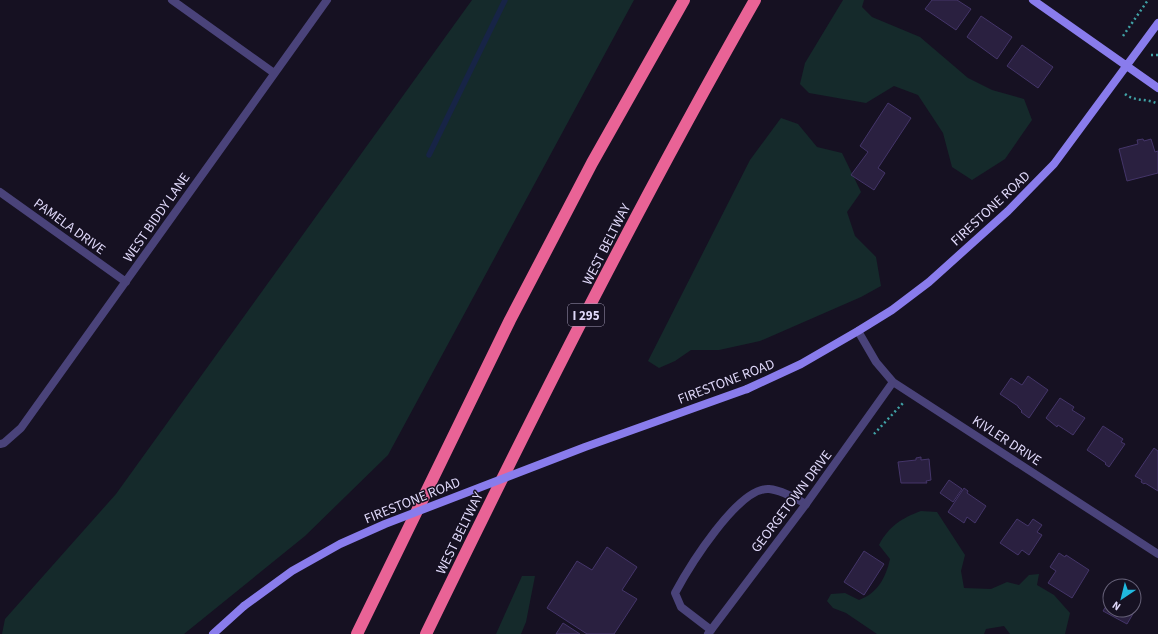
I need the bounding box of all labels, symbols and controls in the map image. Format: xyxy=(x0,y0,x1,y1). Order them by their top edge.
street label: FIRESTONE ROAD xyxy=(946,167,1035,251)
street label: WEST BIDDY LANE xyxy=(118,169,195,266)
street label: PAMELA DRIVE xyxy=(29,194,109,260)
street label: WEST BELTWAY xyxy=(578,200,636,289)
road number: I 295 xyxy=(568,304,604,326)
street label: FIRESTONE ROAD xyxy=(675,354,778,410)
street label: KIVLER DRIVE xyxy=(968,411,1045,471)
street label: GEORGETOWN DRIVE xyxy=(747,446,837,557)
street label: FIRESTONE ROAD xyxy=(361,473,463,529)
street label: WEST BELTWAY xyxy=(431,489,489,578)
north arrow xyxy=(1102,578,1142,618)
text: N xyxy=(1109,598,1124,614)

